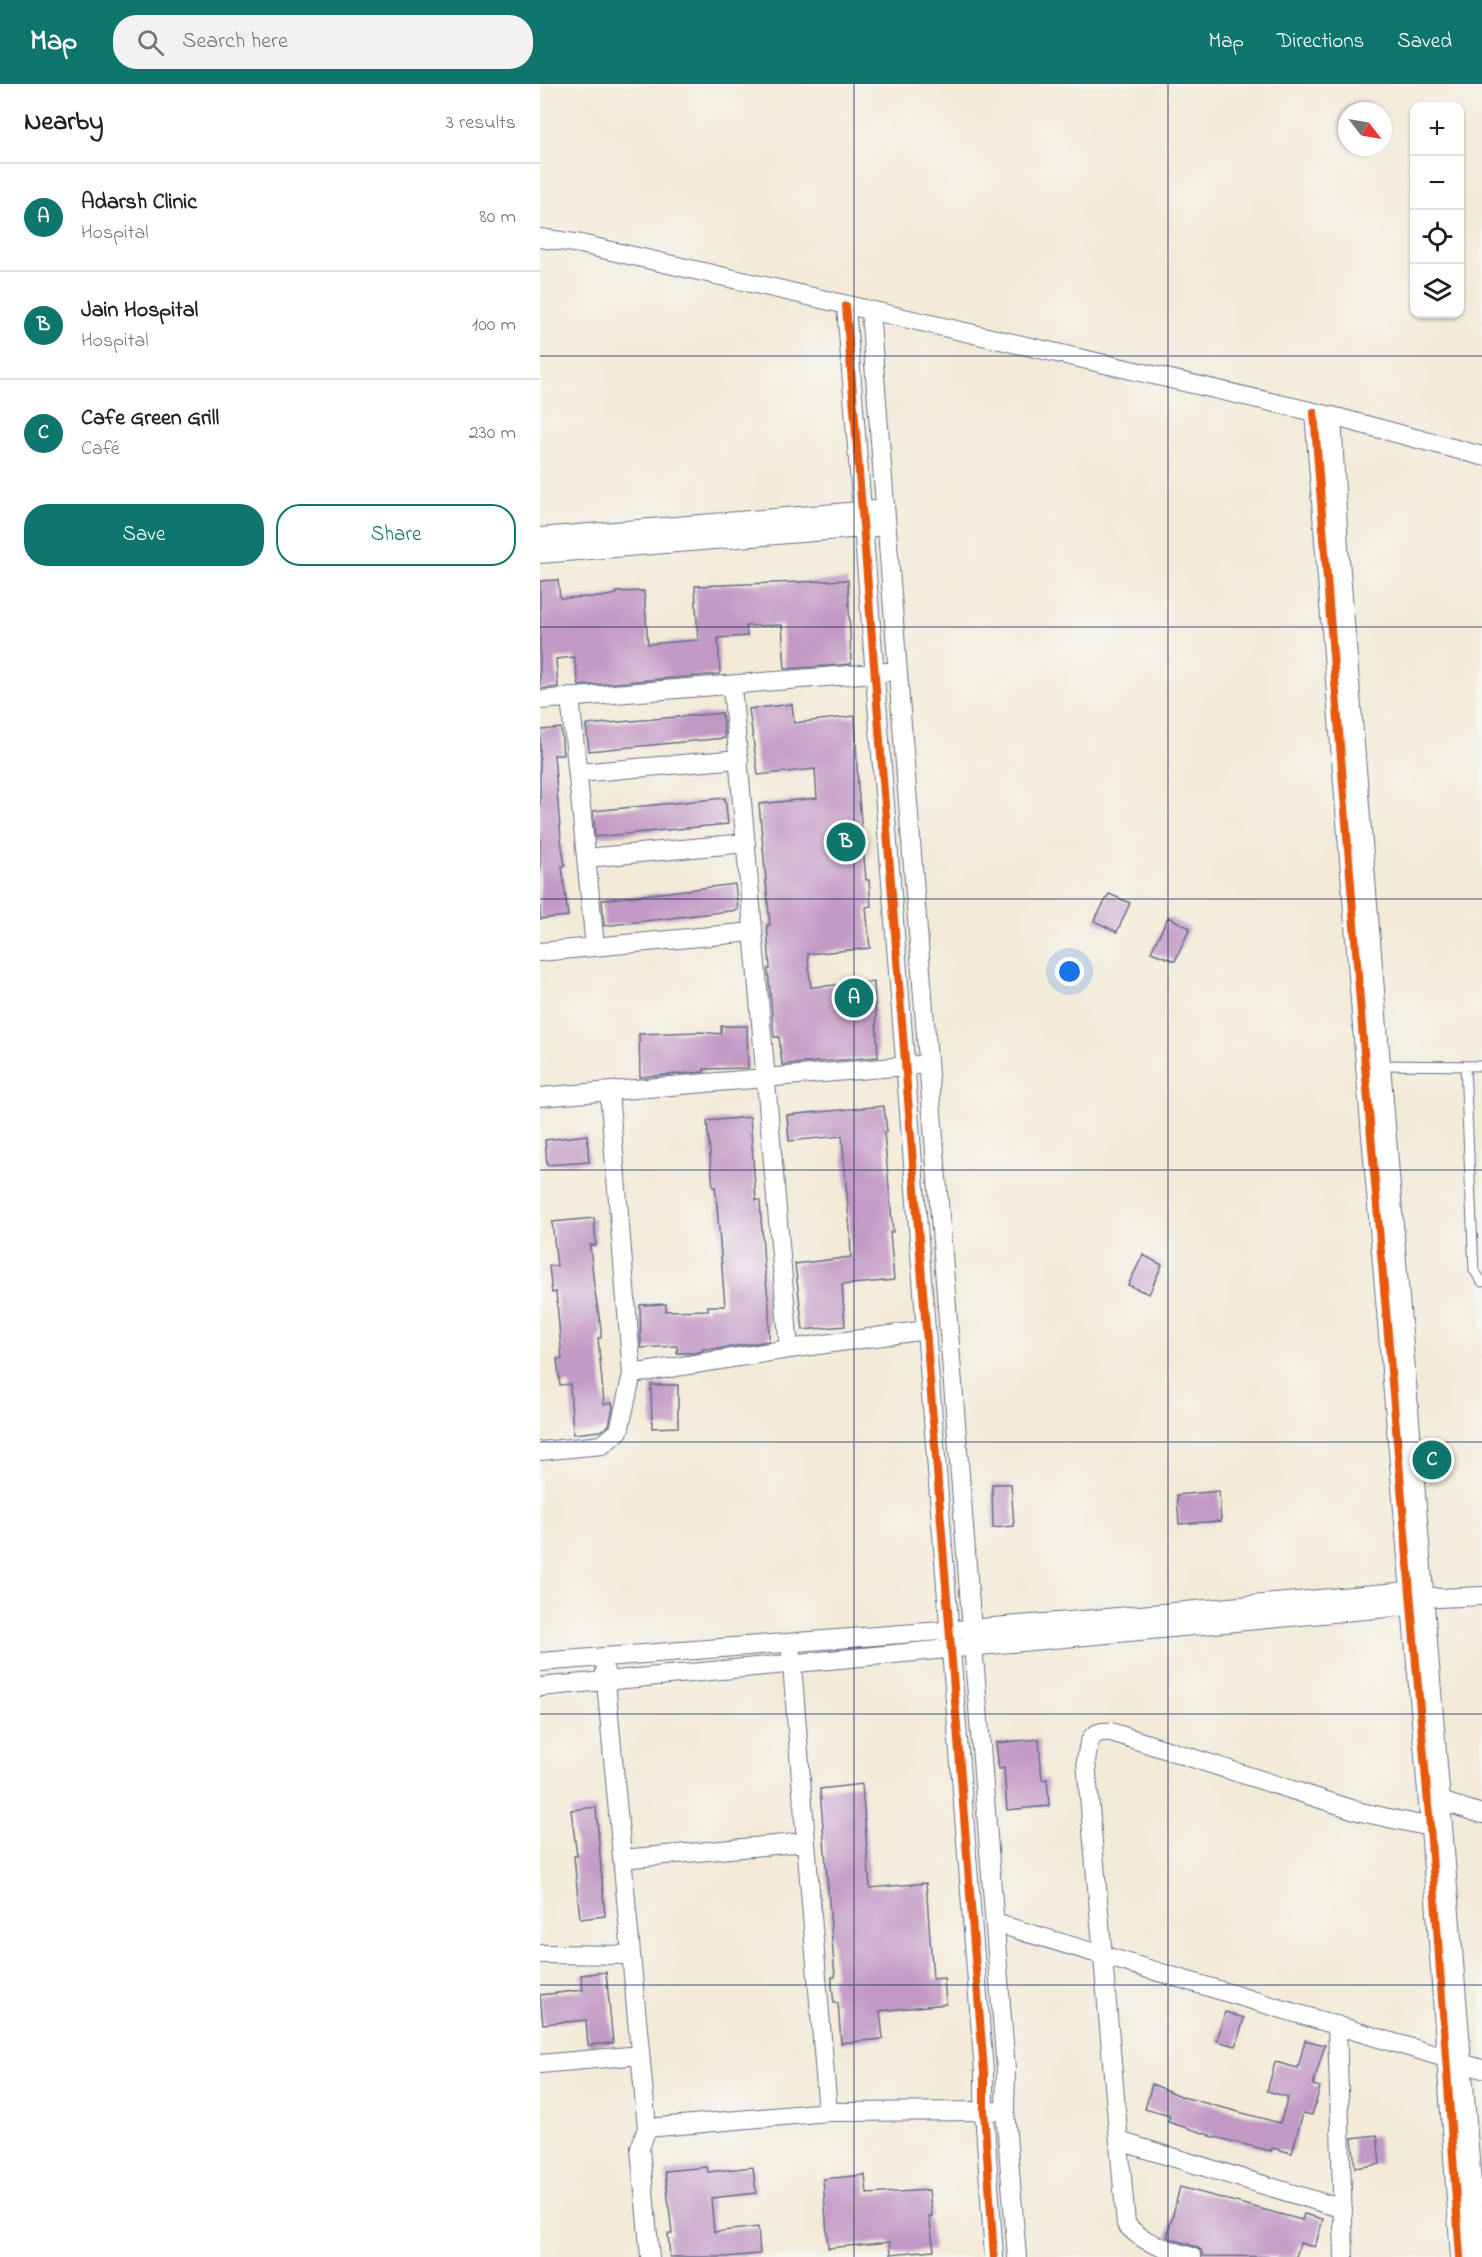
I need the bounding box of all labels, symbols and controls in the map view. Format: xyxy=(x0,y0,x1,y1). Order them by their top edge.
search box xyxy=(113,15,533,69)
text: Map xyxy=(30,22,77,63)
icon: search xyxy=(134,26,167,59)
text: Search here xyxy=(182,26,288,58)
text: Map xyxy=(1208,27,1244,57)
text: Directions xyxy=(1277,27,1364,57)
text: Saved xyxy=(1397,27,1452,57)
north arrow xyxy=(1338,102,1392,156)
map controls xyxy=(1410,102,1464,318)
button: + xyxy=(1410,102,1464,156)
text: Nearby xyxy=(24,104,103,142)
text: 3 results xyxy=(446,109,516,138)
button: − xyxy=(1410,156,1464,210)
text: Adarsh Clinic xyxy=(81,187,197,219)
text: A xyxy=(37,203,50,232)
text: 80 m xyxy=(479,203,516,232)
button: locate xyxy=(1410,210,1464,264)
text: Hospital xyxy=(81,219,149,248)
button: layers xyxy=(1410,264,1464,318)
text: Jain Hospital xyxy=(81,295,198,327)
text: B xyxy=(37,311,50,340)
text: 100 m xyxy=(472,311,516,340)
text: Hospital xyxy=(81,327,149,356)
text: Cafe Green Grill xyxy=(81,403,219,435)
text: C xyxy=(38,419,49,448)
text: 230 m xyxy=(469,419,516,448)
text: Café xyxy=(81,435,120,464)
button: Save xyxy=(24,504,264,566)
button: Share xyxy=(276,504,516,566)
pin: B xyxy=(826,820,866,864)
your location xyxy=(1055,957,1084,986)
pin: A xyxy=(834,976,874,1020)
pin: C xyxy=(1412,1438,1452,1482)

